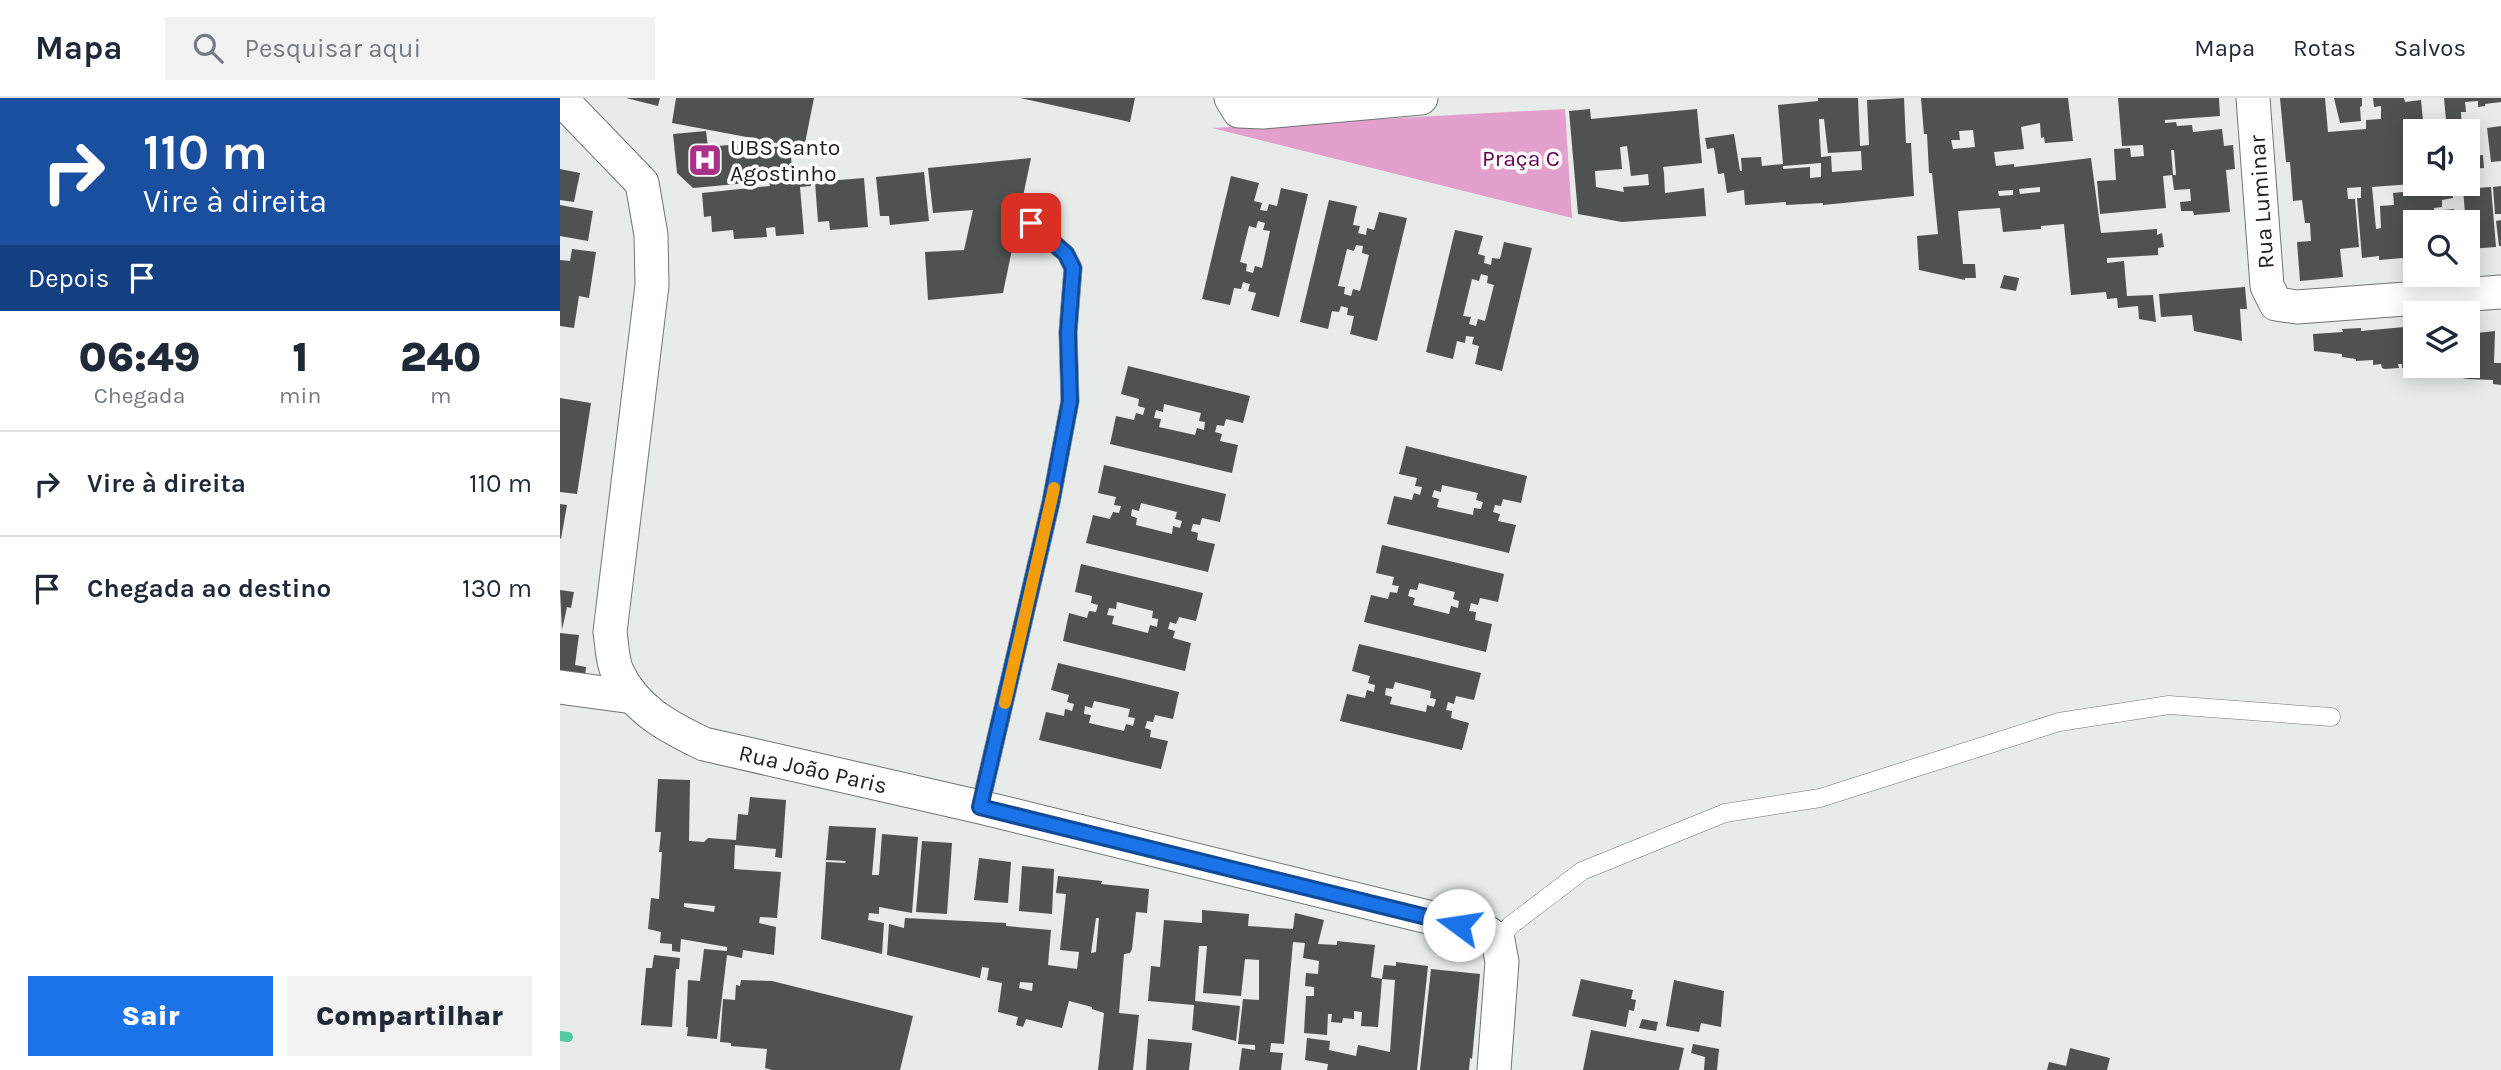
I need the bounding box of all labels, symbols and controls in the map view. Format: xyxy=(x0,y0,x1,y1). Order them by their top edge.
search box xyxy=(165,17,655,80)
text: Mapa xyxy=(35,29,123,67)
icon: search xyxy=(189,29,227,67)
text: Pesquisar aqui xyxy=(245,33,421,64)
text: Mapa xyxy=(2194,34,2255,62)
text: Rotas xyxy=(2293,34,2356,62)
text: Salvos xyxy=(2394,34,2466,62)
map controls xyxy=(2403,119,2480,378)
button: sound xyxy=(2403,119,2480,196)
text: 110 m xyxy=(143,124,268,181)
icon: right xyxy=(28,126,119,217)
street label: Rua Luminar xyxy=(2243,133,2280,270)
place label: UBS Santo Agostinho xyxy=(730,134,840,187)
hospital icon: UBS Santo Agostinho xyxy=(686,141,724,179)
park label: Praça C xyxy=(1482,145,1560,172)
text: Vire à direita xyxy=(143,183,327,220)
pin xyxy=(1001,193,1061,253)
icon: arrive xyxy=(1012,204,1050,242)
button: search xyxy=(2403,210,2480,287)
icon: arrive xyxy=(123,259,161,297)
text: Depois xyxy=(28,263,109,294)
button: layers xyxy=(2403,301,2480,378)
text: 06:49 xyxy=(79,332,200,382)
text: 1 xyxy=(292,332,308,382)
text: 240 xyxy=(400,332,481,382)
text: Chegada xyxy=(94,382,185,409)
text: min xyxy=(279,382,321,409)
text: m xyxy=(430,382,451,409)
icon: right xyxy=(28,465,66,503)
text: Vire à direita xyxy=(87,468,246,499)
text: 110 m xyxy=(469,468,532,499)
icon: arrive xyxy=(28,570,66,608)
text: Chegada ao destino xyxy=(87,573,331,604)
text: 130 m xyxy=(462,573,532,604)
street label: Rua João Paris xyxy=(736,739,890,800)
position arrow xyxy=(1422,888,1496,962)
button: Sair xyxy=(28,976,273,1056)
button: Compartilhar xyxy=(287,976,532,1056)

